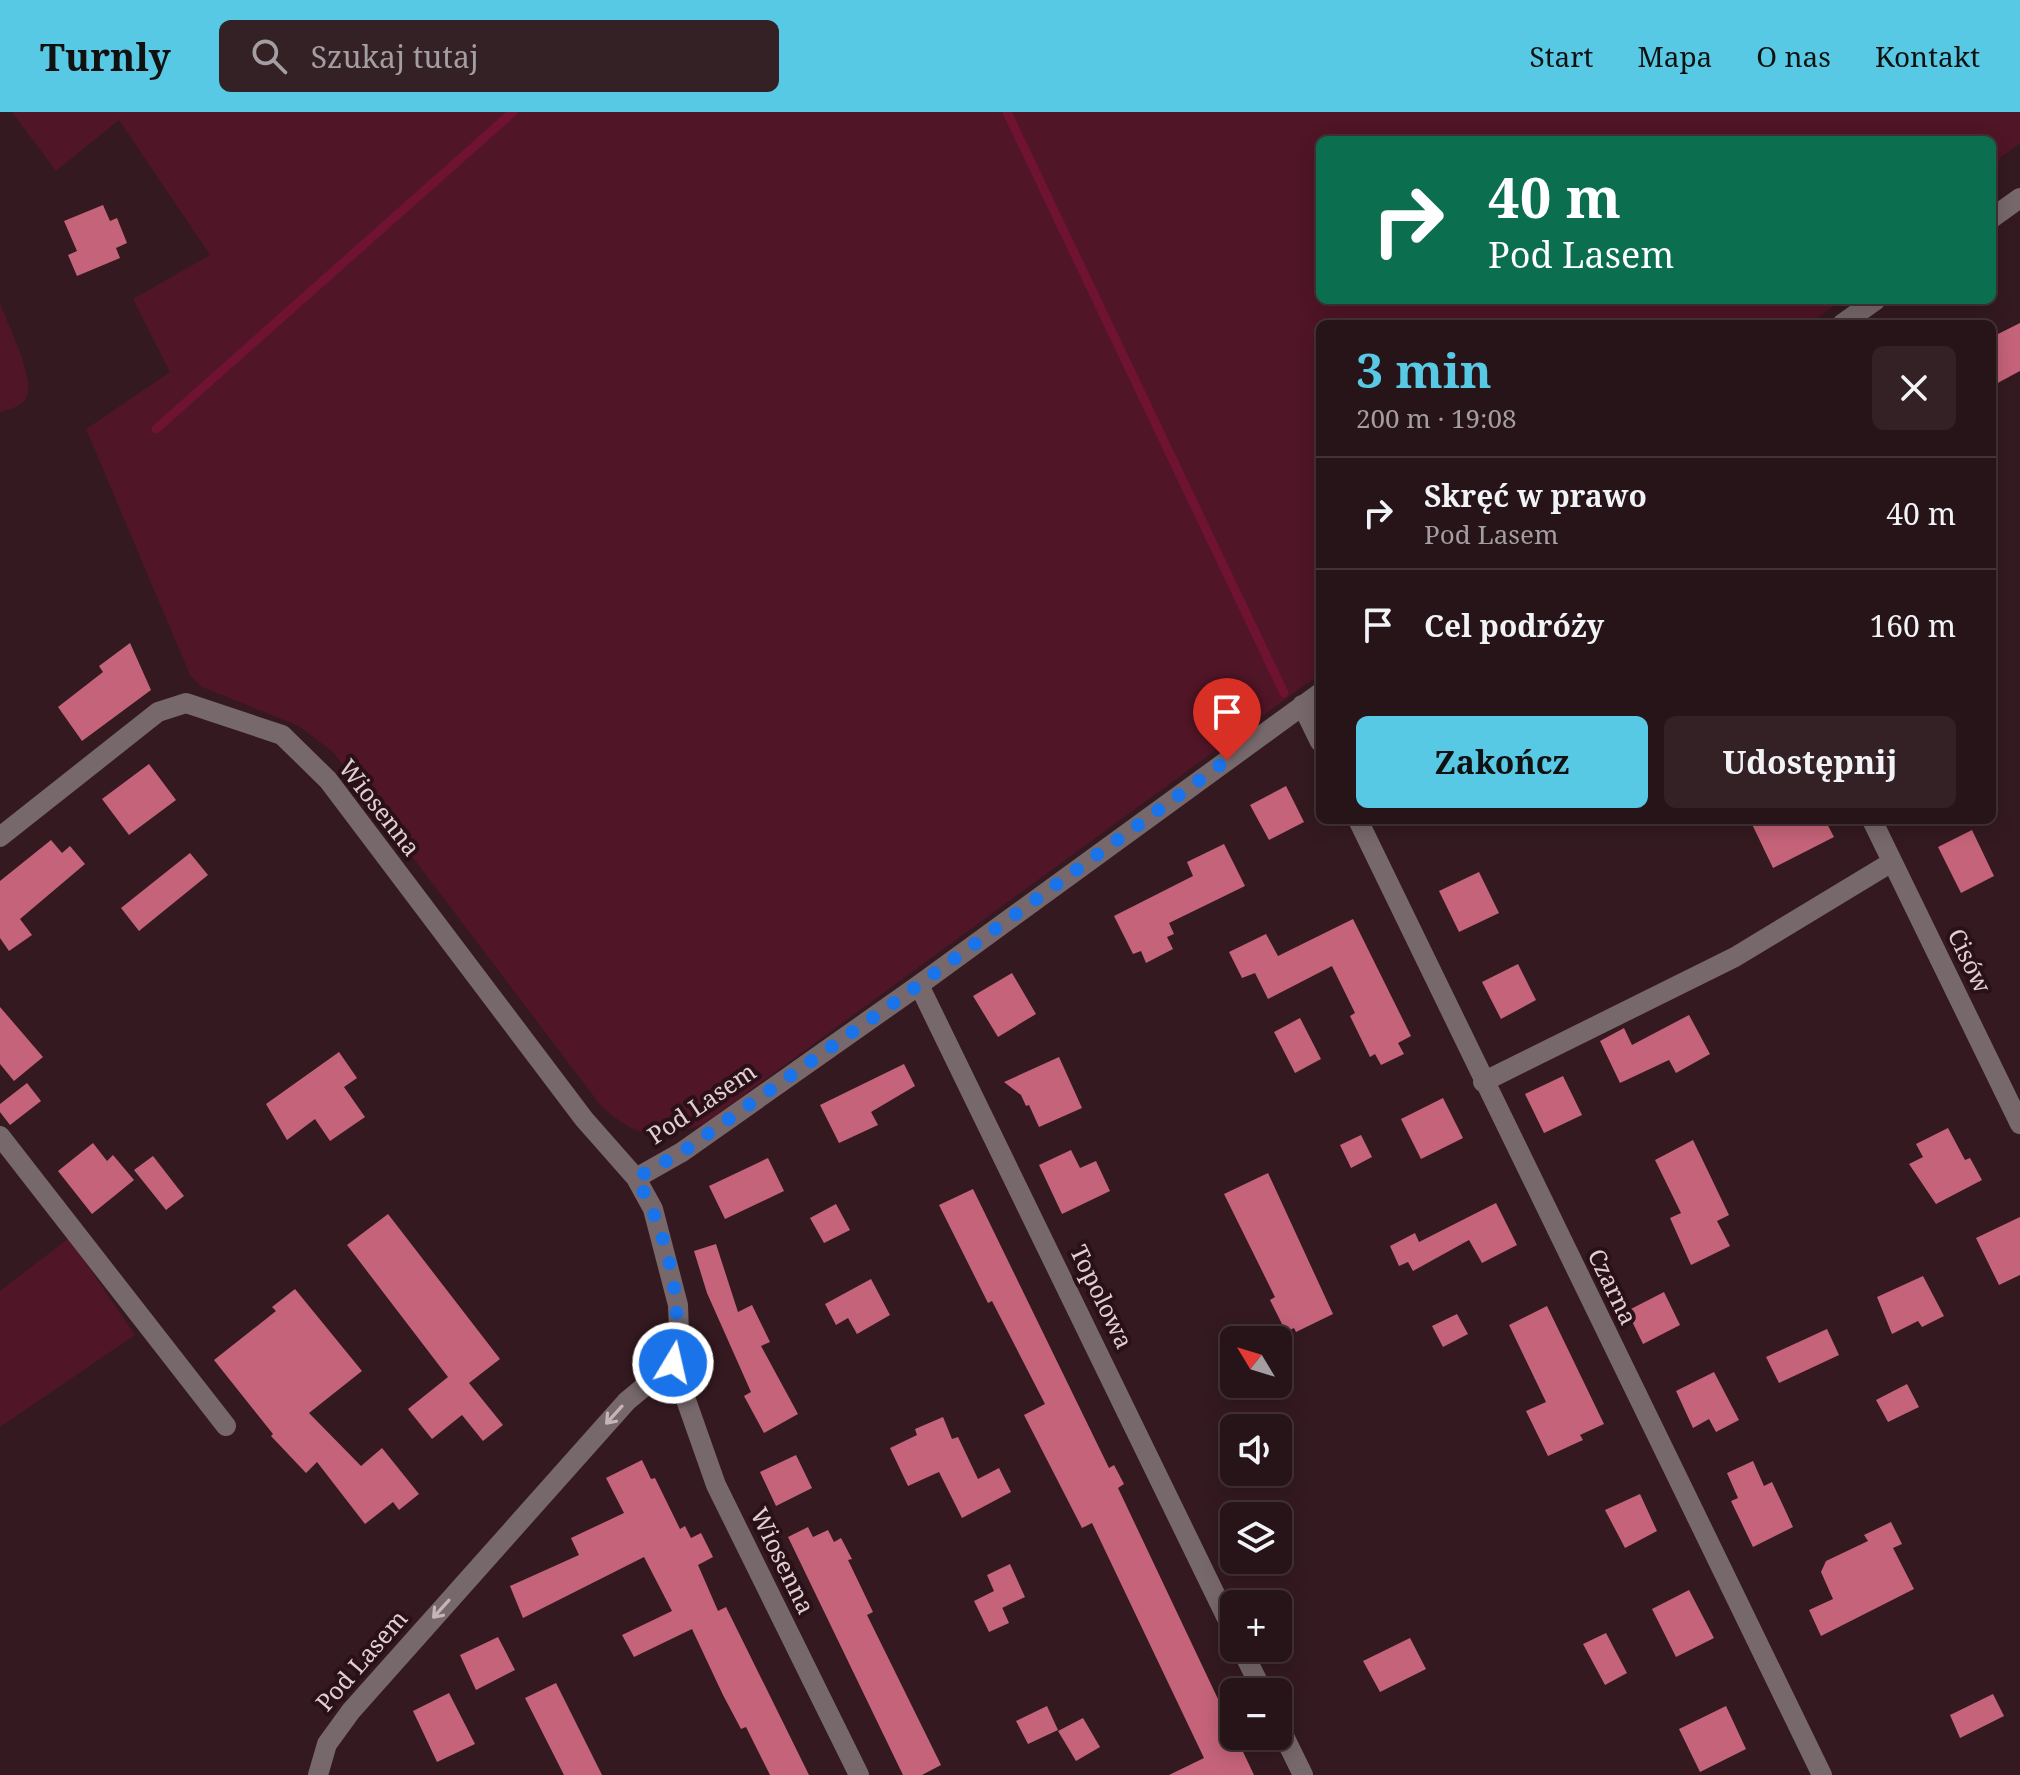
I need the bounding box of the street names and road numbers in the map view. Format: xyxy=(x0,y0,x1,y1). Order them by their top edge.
street label: Wiosenna xyxy=(332,752,429,862)
street label: Cisów xyxy=(1941,923,2000,998)
street label: Pod Lasem xyxy=(640,1054,762,1151)
street label: Topolowa xyxy=(1063,1239,1142,1354)
street label: Czarna xyxy=(1581,1243,1646,1330)
street label: Wiosenna xyxy=(743,1502,823,1619)
street label: Pod Lasem xyxy=(308,1602,414,1718)

